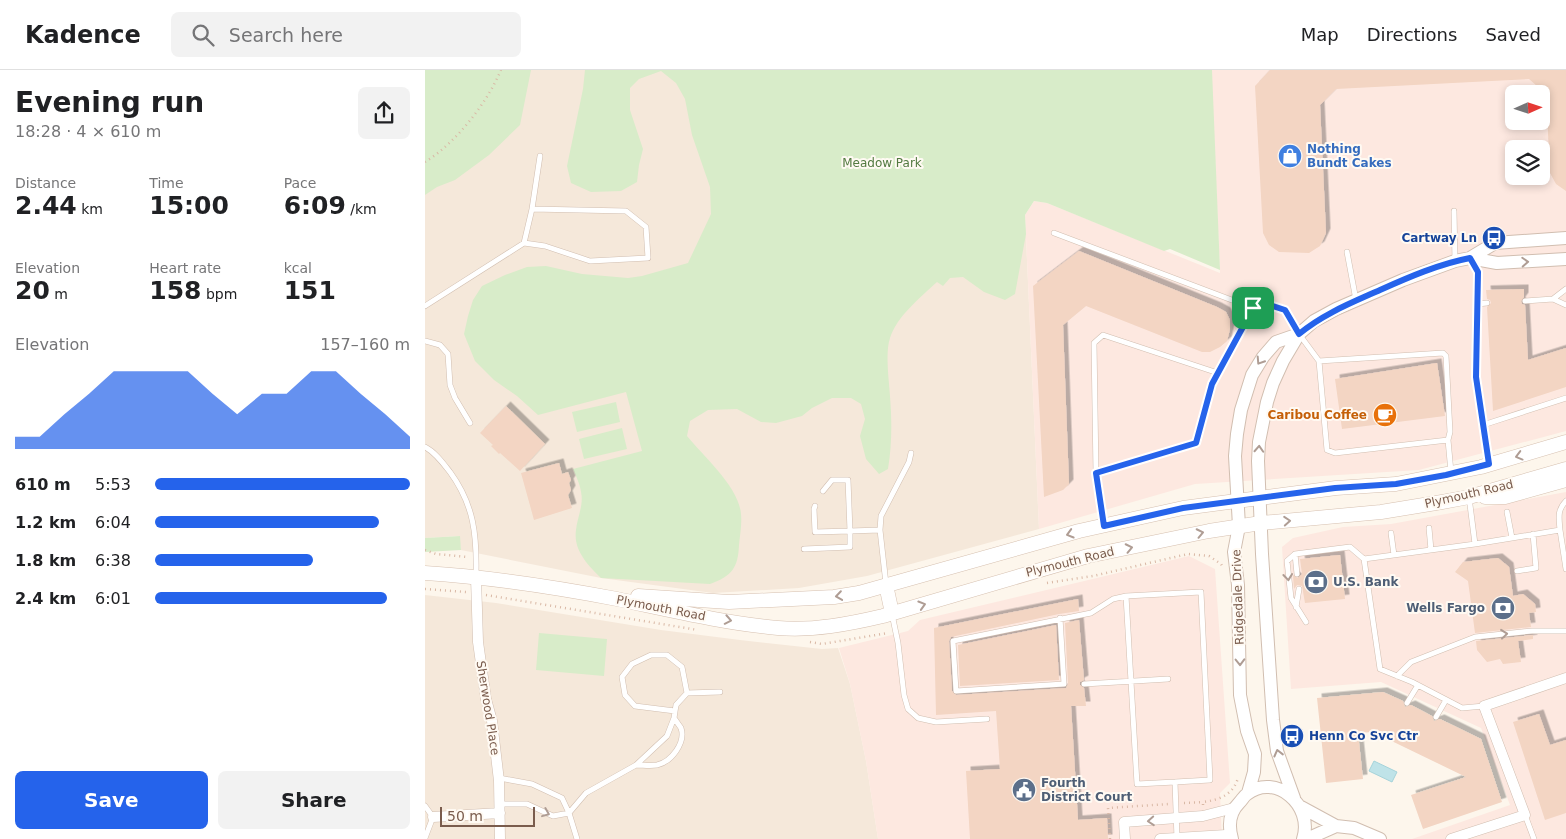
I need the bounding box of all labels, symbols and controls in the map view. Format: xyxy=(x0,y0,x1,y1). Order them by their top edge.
search box xyxy=(171,12,521,57)
text: Kadence xyxy=(25,21,141,49)
icon: search xyxy=(189,21,217,49)
text: Search here xyxy=(229,24,343,46)
text: Map xyxy=(1301,24,1339,45)
text: Directions xyxy=(1367,24,1457,45)
text: Saved xyxy=(1485,24,1541,45)
north arrow xyxy=(1505,85,1550,130)
map controls xyxy=(1505,85,1550,185)
text: Evening run xyxy=(15,86,204,119)
button: share xyxy=(358,87,410,139)
text: 18:28 · 4 × 610 m xyxy=(15,122,161,141)
button: layers xyxy=(1505,140,1550,185)
place label: Nothing Bundt Cakes xyxy=(1307,142,1392,170)
shop icon: Nothing Bundt Cakes xyxy=(1277,143,1303,169)
park label: Meadow Park xyxy=(842,156,922,170)
text: Distance xyxy=(15,175,76,191)
text: Time xyxy=(149,175,184,191)
text: Pace xyxy=(284,175,316,191)
text: 2.44 xyxy=(15,191,77,220)
text: 15:00 xyxy=(149,191,229,220)
text: 6:09 xyxy=(284,191,346,220)
text: km xyxy=(77,201,103,217)
text: /km xyxy=(346,201,377,217)
bus stop icon: Cartway Ln xyxy=(1481,225,1507,251)
place label: Cartway Ln xyxy=(1401,231,1477,245)
one-way arrow xyxy=(1521,256,1529,267)
text: Elevation xyxy=(15,260,80,276)
text: Heart rate xyxy=(149,260,221,276)
text: kcal xyxy=(284,260,312,276)
text: 20 xyxy=(15,276,50,305)
text: 158 xyxy=(149,276,202,305)
text: 151 xyxy=(284,276,336,305)
text: m xyxy=(50,286,68,302)
text: bpm xyxy=(202,286,237,302)
pin xyxy=(1232,287,1274,329)
icon: arrive xyxy=(1239,294,1267,322)
text: Elevation xyxy=(15,335,89,354)
text: 157–160 m xyxy=(320,335,410,354)
one-way arrow xyxy=(1257,356,1267,365)
cafe icon: Caribou Coffee xyxy=(1372,402,1398,428)
place label: Caribou Coffee xyxy=(1267,408,1367,422)
one-way arrow xyxy=(1253,445,1264,453)
one-way arrow xyxy=(1516,451,1524,461)
text: 610 m xyxy=(15,475,71,494)
text: 5:53 xyxy=(95,475,131,494)
street label: Plymouth Road xyxy=(1423,477,1515,511)
text: 1.2 km xyxy=(15,513,76,532)
text: 6:04 xyxy=(95,513,131,532)
one-way arrow xyxy=(1284,516,1292,527)
one-way arrow xyxy=(1066,528,1074,539)
one-way arrow xyxy=(1195,528,1204,539)
one-way arrow xyxy=(1125,543,1134,553)
street label: Plymouth Road xyxy=(1024,544,1116,580)
street label: Ridgedale Drive xyxy=(1229,549,1247,645)
text: 1.8 km xyxy=(15,551,76,570)
text: 6:38 xyxy=(95,551,131,570)
bank icon: U.S. Bank xyxy=(1303,569,1329,595)
one-way arrow xyxy=(1283,574,1294,582)
place label: U.S. Bank xyxy=(1333,575,1399,589)
text: 2.4 km xyxy=(15,589,76,608)
text: 6:01 xyxy=(95,589,131,608)
one-way arrow xyxy=(835,590,843,601)
street label: Plymouth Road xyxy=(615,592,707,624)
bank icon: Wells Fargo xyxy=(1490,595,1516,621)
one-way arrow xyxy=(917,600,926,610)
place label: Wells Fargo xyxy=(1406,601,1485,615)
one-way arrow xyxy=(723,615,732,625)
one-way arrow xyxy=(1500,629,1508,640)
one-way arrow xyxy=(1235,658,1245,666)
street label: Sherwood Place xyxy=(474,660,502,756)
bus stop icon: Henn Co Svc Ctr xyxy=(1279,723,1305,749)
place label: Henn Co Svc Ctr xyxy=(1309,729,1418,743)
one-way arrow xyxy=(1273,748,1284,757)
button: Save xyxy=(15,771,208,829)
button: Share xyxy=(218,771,410,829)
place label: Fourth District Court xyxy=(1041,776,1133,804)
public building icon: Fourth District Court xyxy=(1011,777,1037,803)
scale bar xyxy=(440,804,535,827)
one-way arrow xyxy=(541,807,550,817)
text: 50 m xyxy=(447,808,483,824)
one-way arrow xyxy=(1147,815,1155,826)

